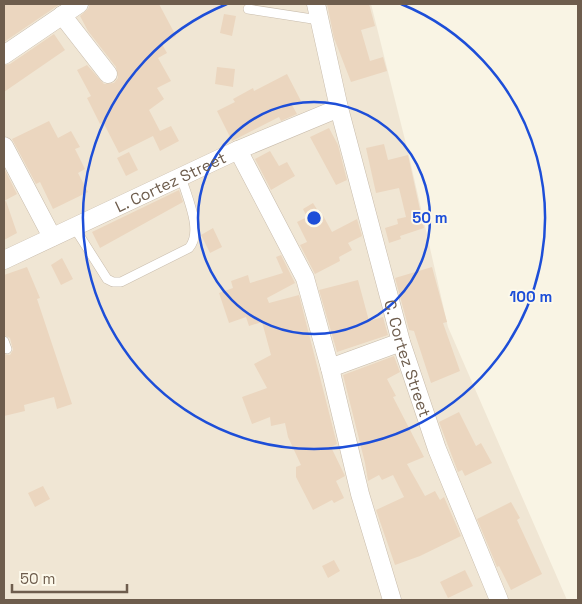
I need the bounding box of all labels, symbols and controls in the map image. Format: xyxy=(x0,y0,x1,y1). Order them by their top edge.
street label: L. Cortez Street xyxy=(112,147,229,217)
text: 50 m xyxy=(412,208,448,227)
centre of rings xyxy=(305,209,323,227)
text: 100 m xyxy=(510,287,552,306)
street label: C. Cortez Street xyxy=(380,297,436,420)
scale bar xyxy=(12,562,128,594)
text: 50 m xyxy=(20,569,55,588)

